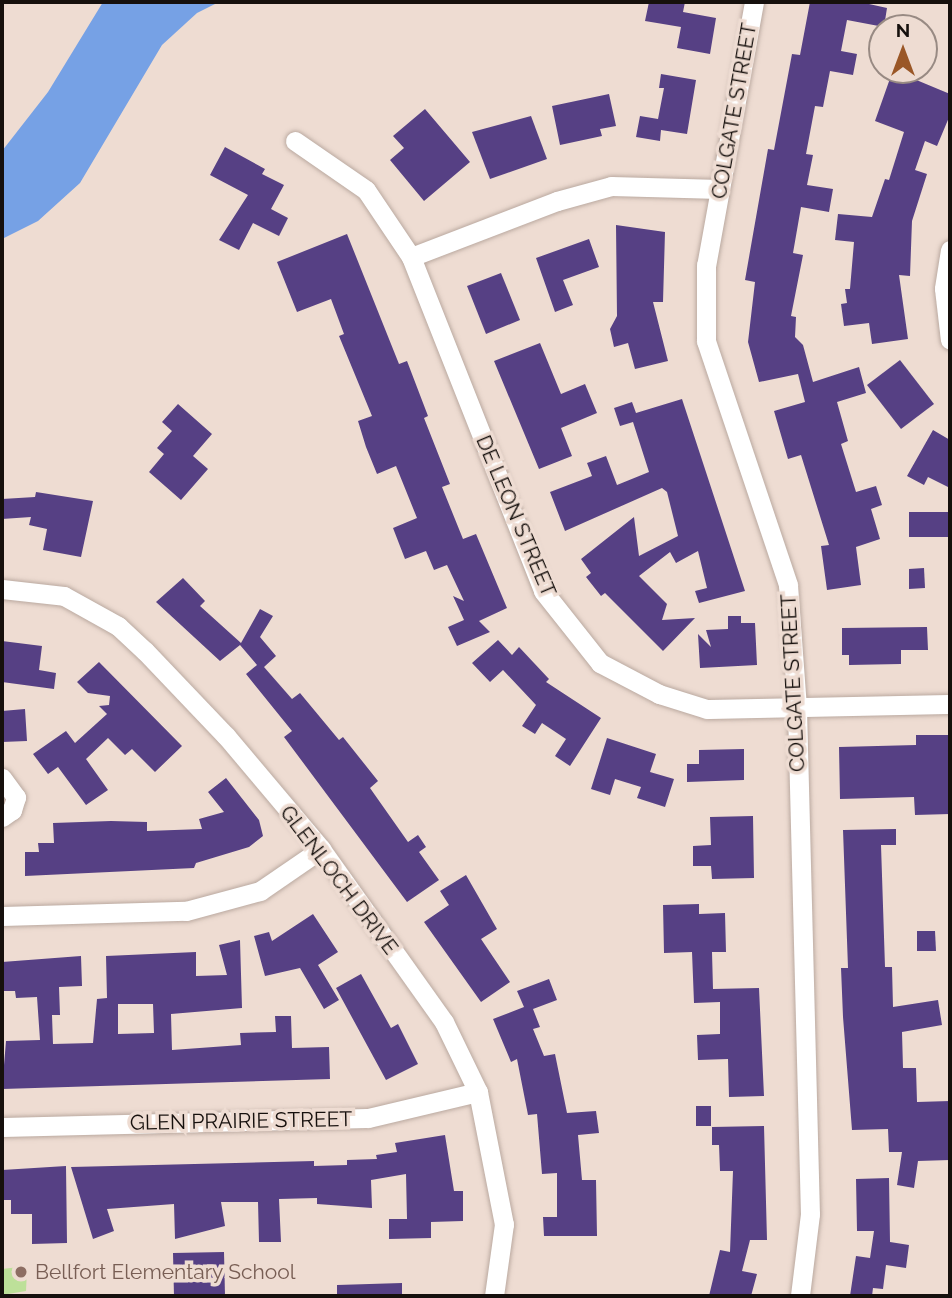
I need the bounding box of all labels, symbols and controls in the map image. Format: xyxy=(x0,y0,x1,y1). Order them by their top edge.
north arrow xyxy=(868,14,938,84)
text: N xyxy=(896,19,910,41)
street label: COLGATE STREET xyxy=(706,21,762,201)
street label: DE LEON STREET xyxy=(471,432,561,600)
street label: COLGATE STREET xyxy=(776,593,810,773)
street label: GLENLOCH DRIVE xyxy=(275,801,403,959)
street label: GLEN PRAIRIE STREET xyxy=(130,1106,352,1136)
place label: Bellfort Elementary School xyxy=(35,1259,296,1285)
marker: Bellfort Elementary School xyxy=(13,1264,29,1280)

